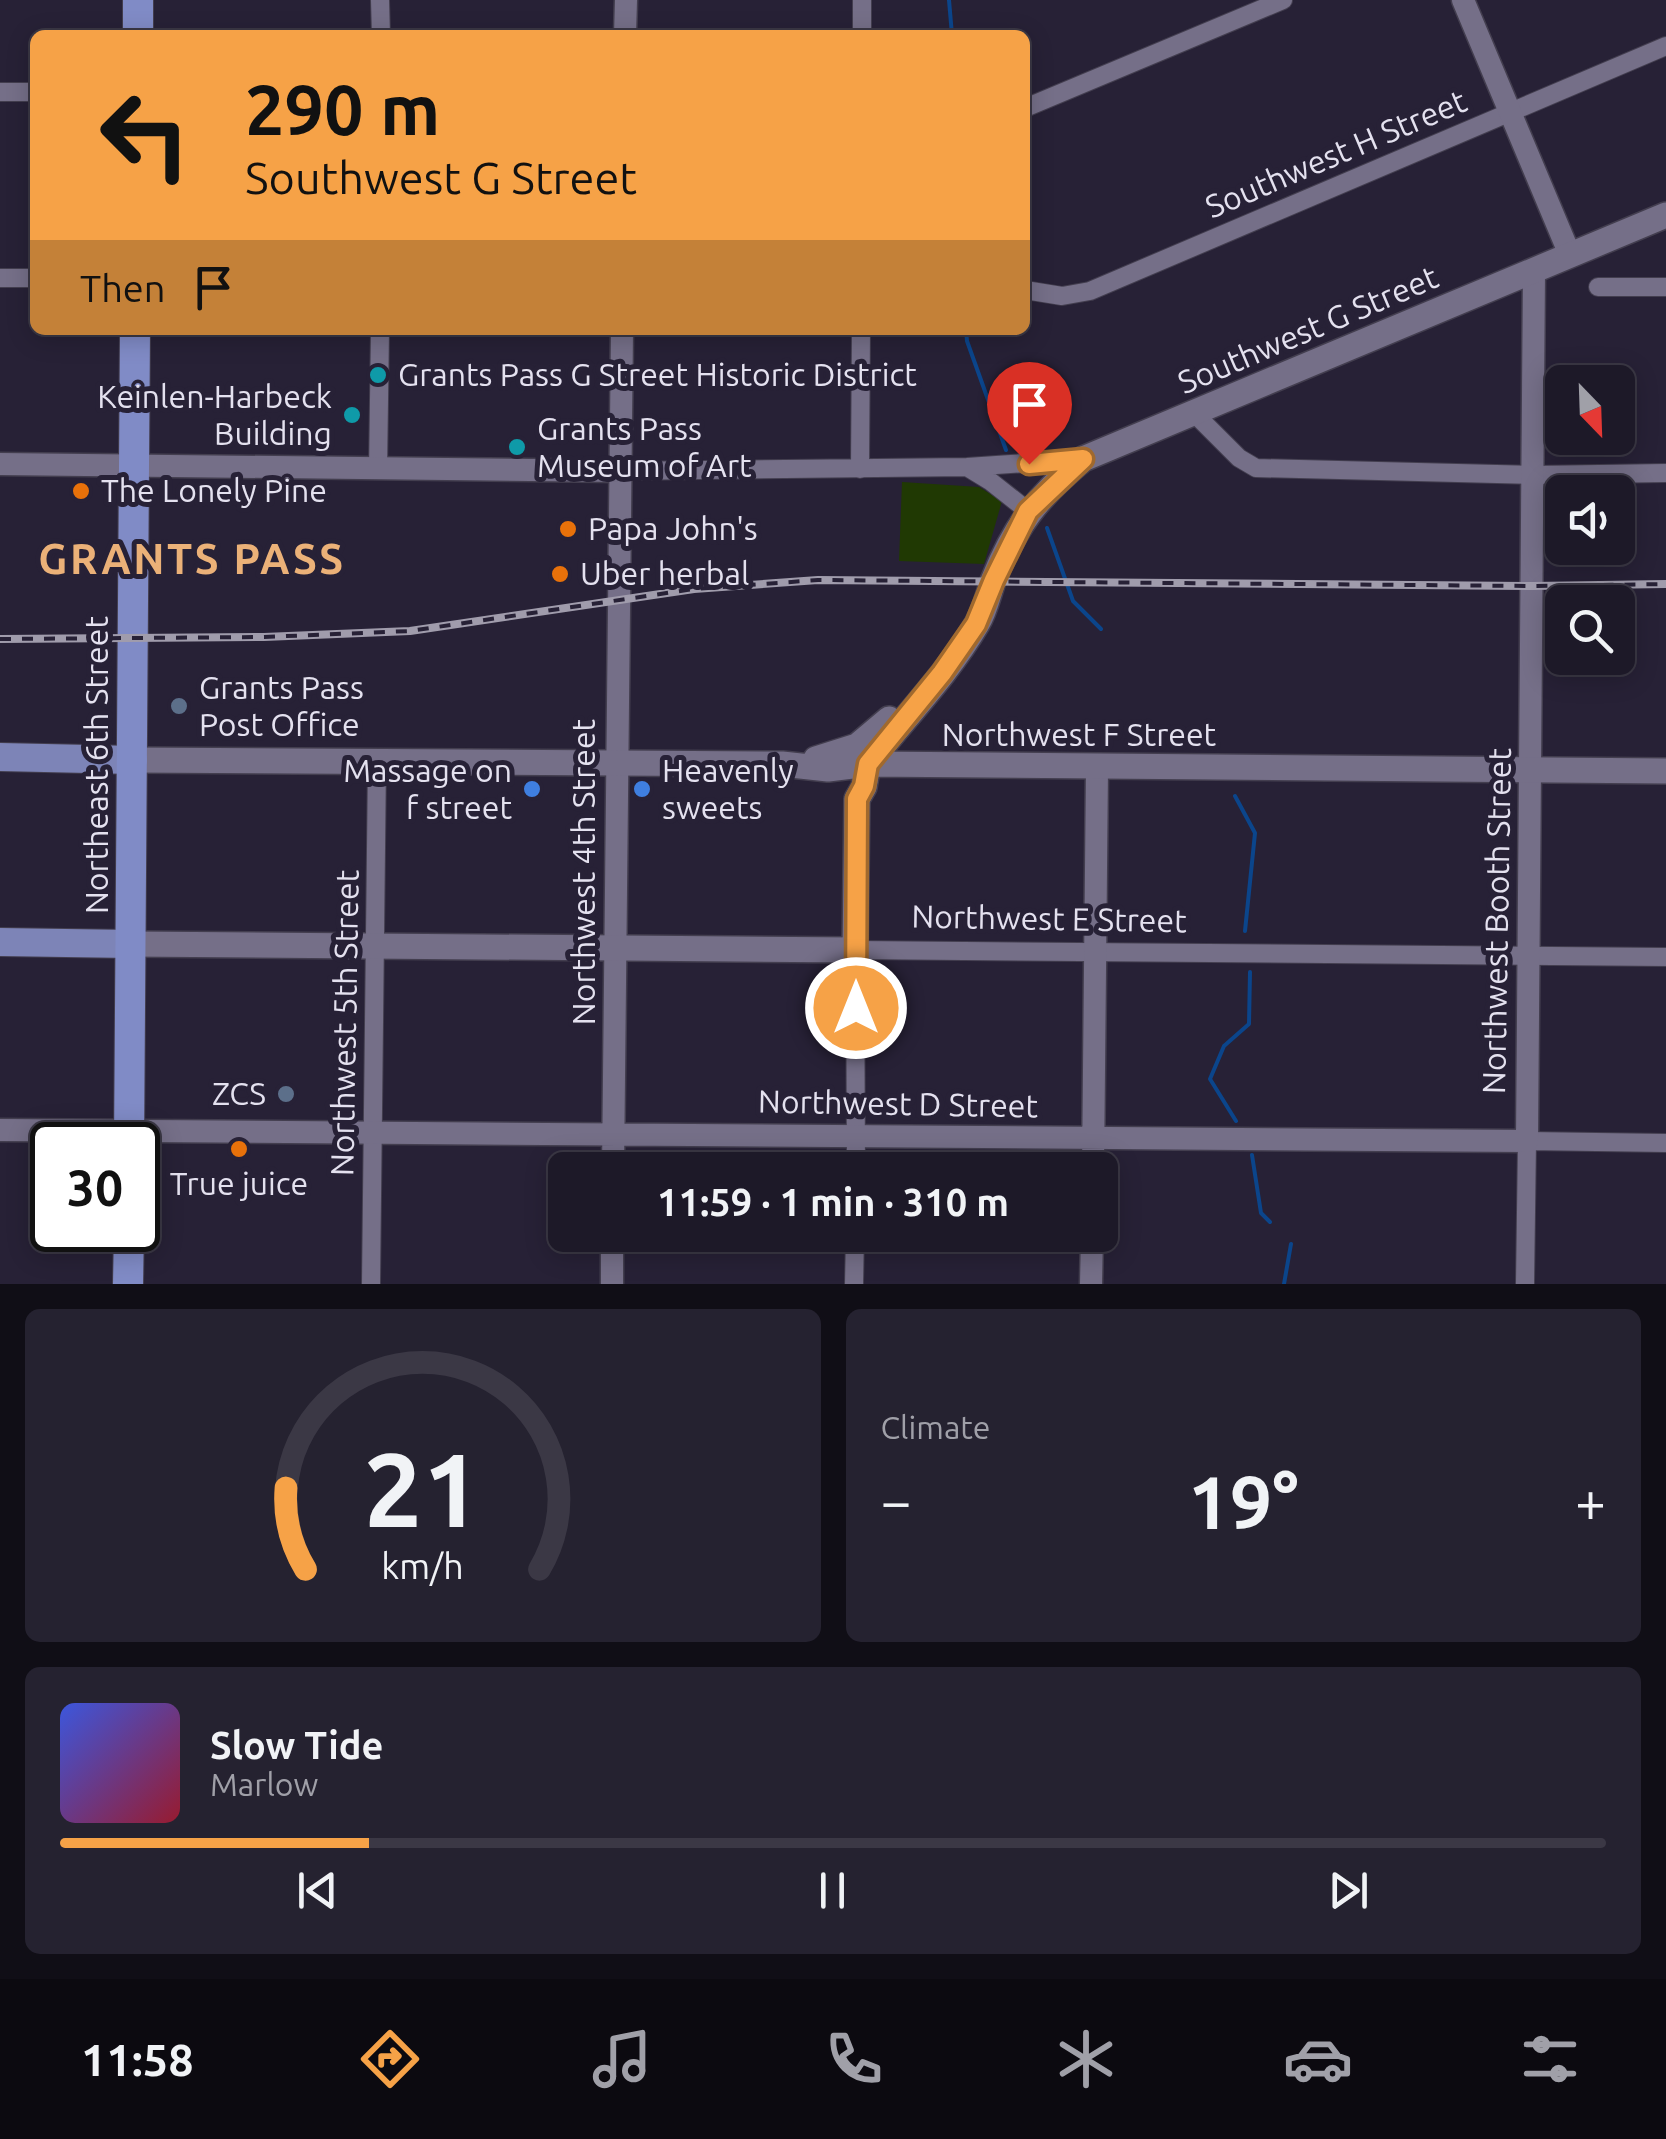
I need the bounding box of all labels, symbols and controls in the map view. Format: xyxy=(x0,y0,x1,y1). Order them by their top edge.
icon: left xyxy=(80,70,210,200)
text: 290 m xyxy=(245,70,440,148)
street label: Southwest H Street xyxy=(1200,82,1472,224)
text: Southwest G Street xyxy=(245,152,637,203)
street label: Southwest G Street xyxy=(1172,258,1443,400)
icon: arrive xyxy=(186,260,241,315)
text: Then xyxy=(80,267,166,309)
place label: Grants Pass G Street Historic District xyxy=(398,356,917,392)
pin xyxy=(987,362,1072,465)
marker: Grants Pass G Street Historic District xyxy=(367,364,389,386)
north arrow xyxy=(1545,365,1635,455)
map controls xyxy=(1545,365,1635,675)
icon: arrive xyxy=(1002,377,1057,432)
place label: Keinlen-Harbeck Building xyxy=(97,378,332,451)
marker: Keinlen-Harbeck Building xyxy=(341,404,363,426)
place label: Grants Pass Museum of Art xyxy=(537,410,752,483)
marker: Grants Pass Museum of Art xyxy=(506,436,528,458)
place label: The Lonely Pine xyxy=(101,472,327,508)
button: sound xyxy=(1545,475,1635,565)
marker: The Lonely Pine xyxy=(70,480,92,502)
place label: Papa John's xyxy=(588,510,758,546)
marker: Papa John's xyxy=(557,518,579,540)
district label: GRANTS PASS xyxy=(38,535,346,582)
place label: Uber herbal xyxy=(580,555,749,591)
marker: Uber herbal xyxy=(549,563,571,585)
button: search xyxy=(1545,585,1635,675)
street label: Northeast 6th Street xyxy=(78,616,114,914)
place label: Grants Pass Post Office xyxy=(199,669,364,742)
marker: Grants Pass Post Office xyxy=(168,695,190,717)
street label: Northwest F Street xyxy=(942,716,1217,752)
street label: Northwest 4th Street xyxy=(565,718,601,1025)
street label: Northwest Booth Street xyxy=(1475,747,1517,1094)
place label: Massage on f street xyxy=(343,752,512,825)
place label: Heavenly sweets xyxy=(662,752,794,825)
marker: Massage on f street xyxy=(521,778,543,800)
marker: Heavenly sweets xyxy=(631,778,653,800)
street label: Northwest 5th Street xyxy=(323,869,365,1176)
street label: Northwest E Street xyxy=(911,898,1187,938)
position arrow xyxy=(804,956,908,1060)
place label: ZCS xyxy=(212,1075,266,1111)
marker: ZCS xyxy=(275,1083,297,1105)
street label: Northwest D Street xyxy=(758,1083,1039,1123)
speed limit sign: 30 xyxy=(30,1122,160,1252)
marker: True juice xyxy=(228,1138,250,1160)
place label: True juice xyxy=(170,1165,308,1201)
text: 11:59 · 1 min · 310 m xyxy=(657,1181,1009,1223)
text: Climate xyxy=(881,1409,991,1445)
text: 21 xyxy=(364,1430,481,1547)
text: 19° xyxy=(1188,1459,1299,1543)
text: − xyxy=(881,1470,912,1531)
text: + xyxy=(1575,1470,1606,1531)
text: km/h xyxy=(381,1546,464,1586)
text: Slow Tide xyxy=(210,1724,383,1766)
text: Marlow xyxy=(210,1766,318,1802)
icon: previous xyxy=(290,1863,345,1918)
icon: pause xyxy=(805,1863,860,1918)
icon: next xyxy=(1321,1863,1376,1918)
icon: directions xyxy=(355,2024,425,2094)
icon: music xyxy=(587,2024,657,2094)
icon: phone xyxy=(819,2024,889,2094)
icon: climate xyxy=(1051,2024,1121,2094)
icon: car xyxy=(1283,2024,1353,2094)
icon: filters xyxy=(1515,2024,1585,2094)
text: 11:58 xyxy=(81,2034,194,2085)

